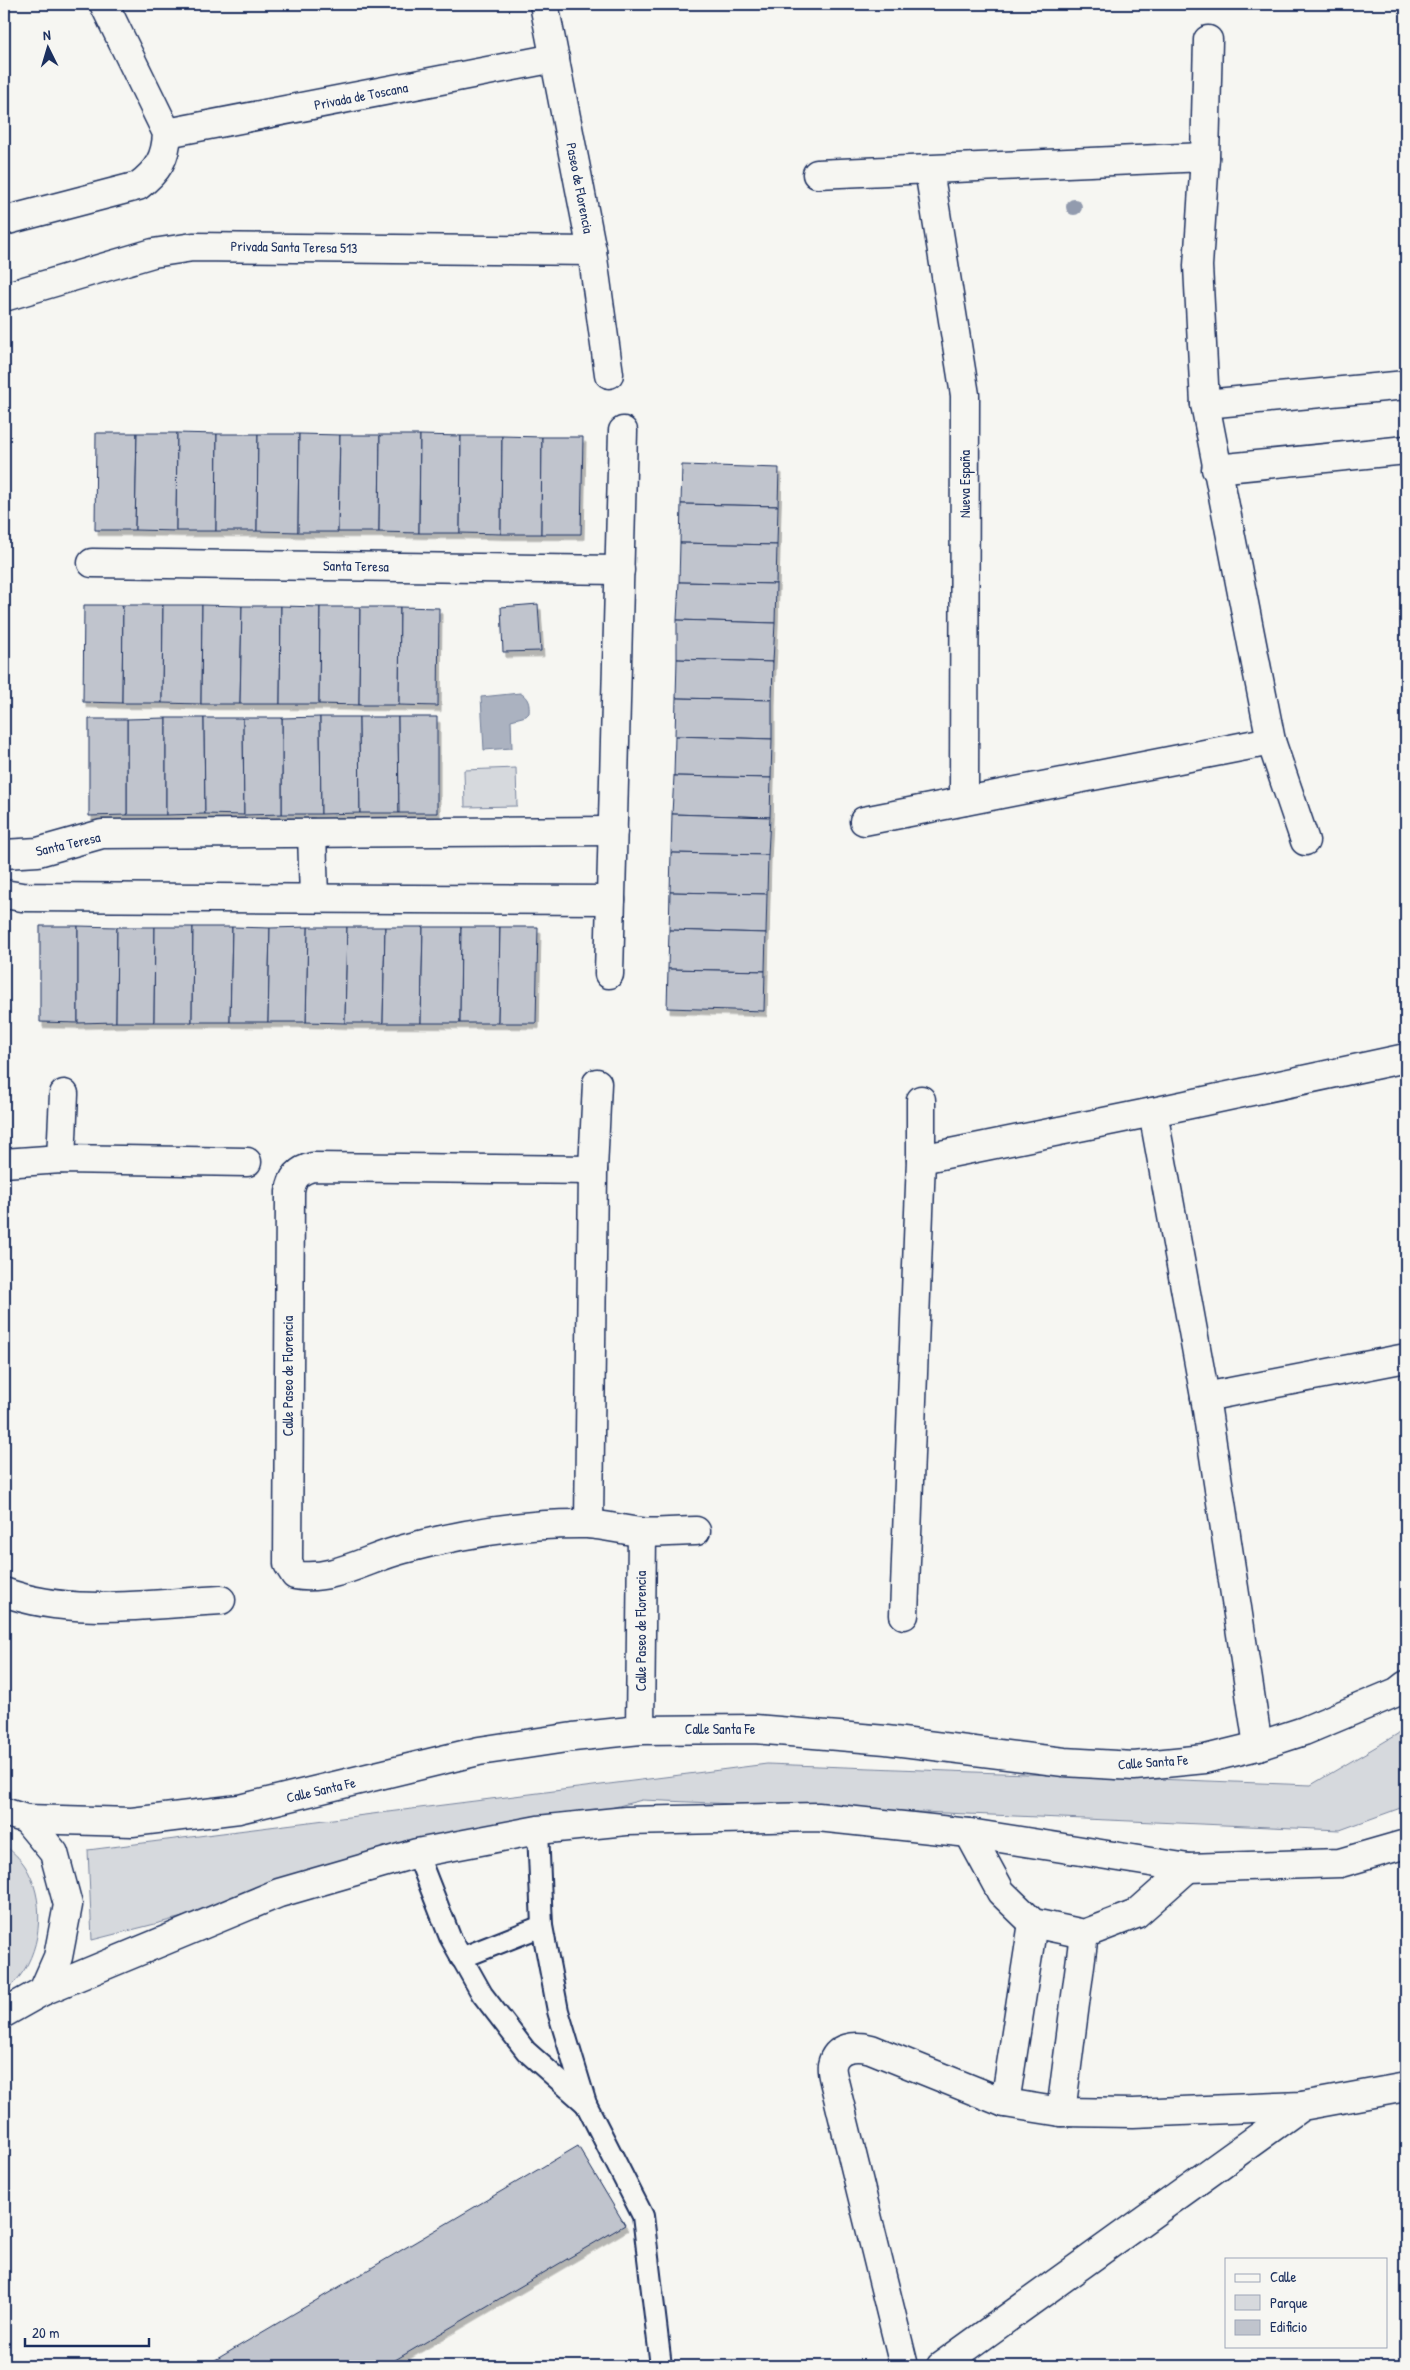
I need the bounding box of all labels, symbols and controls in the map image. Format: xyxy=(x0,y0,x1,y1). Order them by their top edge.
north arrow xyxy=(22,22,72,72)
text: N xyxy=(42,25,52,44)
street label: Privada de Toscana xyxy=(312,77,410,114)
street label: Paseo de Florencia xyxy=(562,141,599,235)
street label: Privada Santa Teresa 513 xyxy=(230,236,358,257)
street label: Nueva España xyxy=(955,450,975,518)
street label: Santa Teresa xyxy=(323,555,390,576)
street label: Santa Teresa xyxy=(34,827,103,860)
street label: Calle Paseo de Florencia xyxy=(278,1315,297,1436)
street label: Calle Paseo de Florencia xyxy=(631,1570,650,1691)
street label: Calle Santa Fe xyxy=(685,1719,756,1738)
street label: Calle Santa Fe xyxy=(1117,1750,1189,1773)
street label: Calle Santa Fe xyxy=(284,1772,358,1807)
legend xyxy=(1225,2258,1388,2348)
text: Calle xyxy=(1270,2266,1297,2287)
text: Parque xyxy=(1270,2292,1308,2313)
scale bar xyxy=(25,2315,149,2347)
text: Edificio xyxy=(1270,2316,1307,2337)
text: 20 m xyxy=(32,2322,59,2343)

